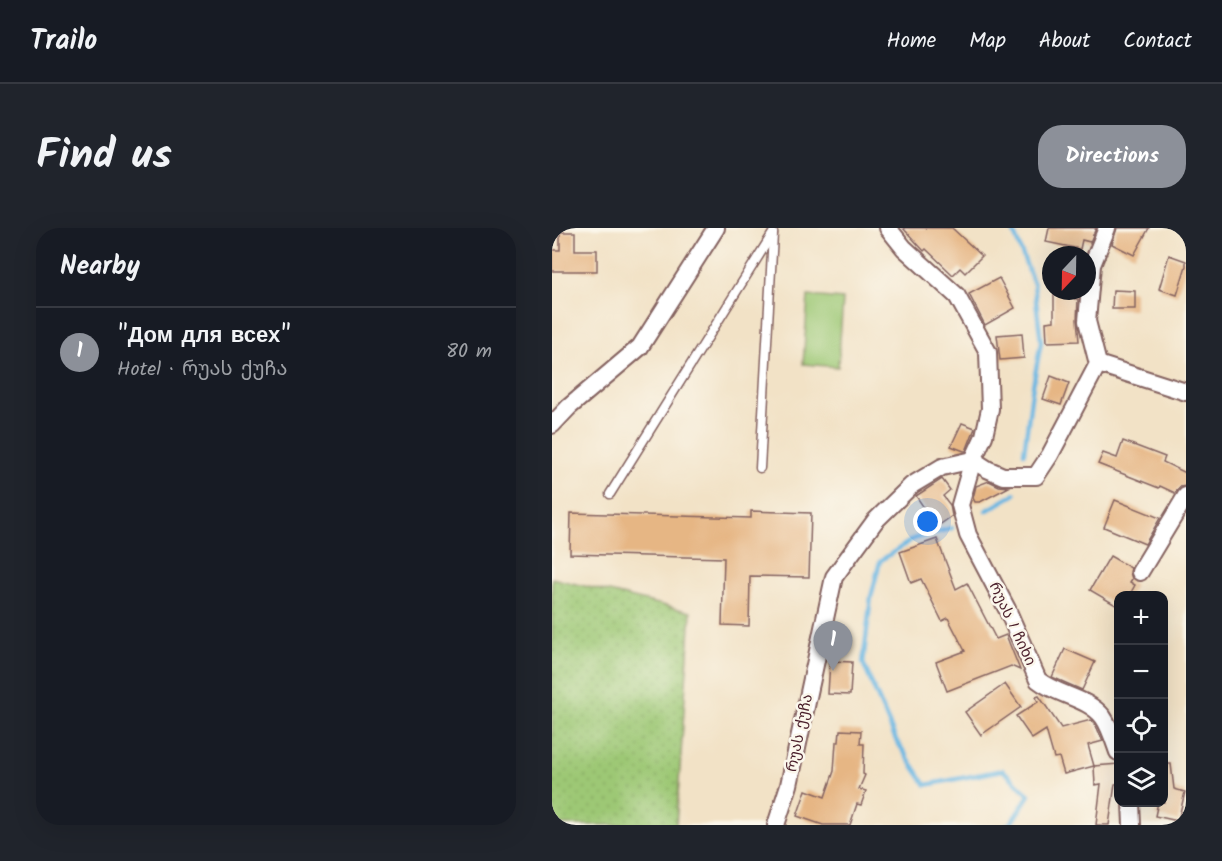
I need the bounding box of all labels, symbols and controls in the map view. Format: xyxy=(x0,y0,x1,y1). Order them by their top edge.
text: Trailo xyxy=(30,19,97,64)
text: Home xyxy=(887,25,936,58)
text: Map xyxy=(969,25,1006,58)
text: About xyxy=(1039,25,1090,58)
text: Contact xyxy=(1123,25,1192,58)
text: Find us xyxy=(36,123,172,190)
button: Directions xyxy=(1038,125,1186,188)
text: Nearby xyxy=(60,246,140,288)
north arrow xyxy=(1042,246,1096,300)
text: "Дом для всех" xyxy=(117,319,291,354)
text: 1 xyxy=(76,336,83,368)
text: 80 m xyxy=(446,336,492,368)
text: Hotel · რუას ქუჩა xyxy=(117,354,287,386)
your location xyxy=(913,507,942,536)
street label: რუას I ჩიხი xyxy=(982,578,1042,670)
map controls xyxy=(1114,591,1168,807)
button: + xyxy=(1114,591,1168,645)
pin: 1 xyxy=(814,622,852,671)
button: − xyxy=(1114,645,1168,699)
street label: რუას ქუჩა xyxy=(780,692,820,774)
button: locate xyxy=(1114,699,1168,753)
button: layers xyxy=(1114,753,1168,807)

